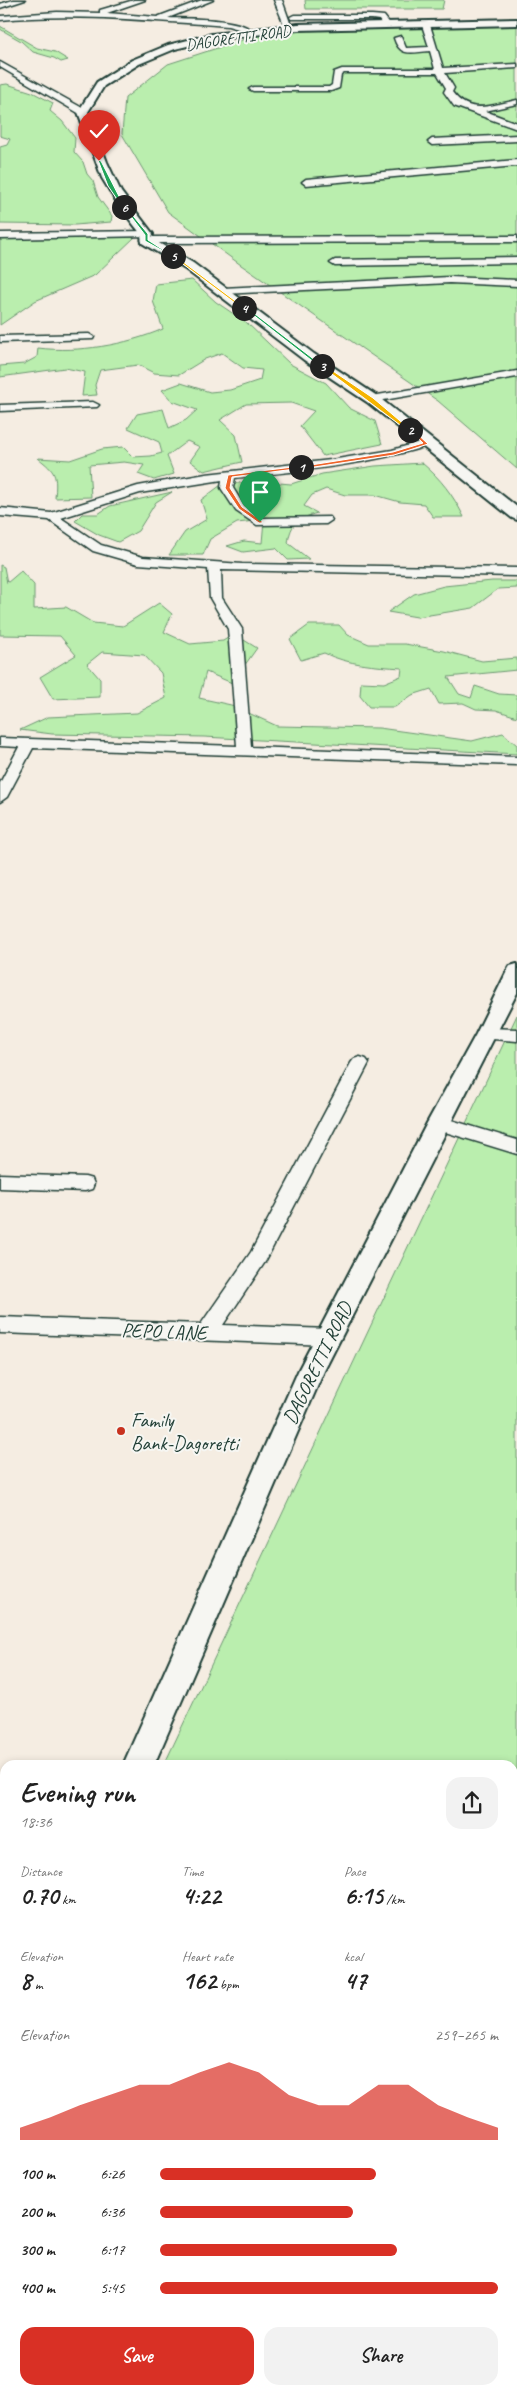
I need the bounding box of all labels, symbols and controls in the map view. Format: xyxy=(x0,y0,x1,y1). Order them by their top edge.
street label: DAGORETTI ROAD xyxy=(184,20,294,55)
pin xyxy=(78,110,120,161)
icon: check xyxy=(85,117,113,145)
pin: 6 xyxy=(112,194,136,220)
text: 6 xyxy=(121,199,128,216)
pin: 5 xyxy=(160,244,186,268)
text: 5 xyxy=(170,248,177,265)
pin: 4 xyxy=(232,296,256,320)
text: 4 xyxy=(241,300,248,317)
pin: 3 xyxy=(310,354,334,378)
text: 3 xyxy=(319,358,326,375)
pin: 2 xyxy=(398,418,422,442)
text: 2 xyxy=(407,422,414,439)
pin: 1 xyxy=(288,454,314,480)
text: 1 xyxy=(298,459,305,476)
pin xyxy=(239,471,281,522)
icon: arrive xyxy=(246,478,274,506)
street label: DAGORETTI ROAD xyxy=(277,1297,358,1428)
street label: PEPO LANE xyxy=(121,1318,209,1346)
place label: Family Bank-Dagoretti xyxy=(131,1408,240,1456)
marker: Family Bank-Dagoretti xyxy=(115,1425,127,1437)
text: Evening run xyxy=(20,1775,135,1810)
button: share xyxy=(446,1777,498,1829)
text: 18:36 xyxy=(20,1812,52,1832)
text: Distance xyxy=(20,1863,62,1880)
text: Time xyxy=(182,1863,203,1880)
text: Pace xyxy=(344,1863,366,1880)
text: 0.70 xyxy=(20,1880,59,1912)
text: 4:22 xyxy=(182,1880,221,1912)
text: 6:15 xyxy=(344,1880,383,1912)
text: km xyxy=(59,1891,76,1908)
text: /km xyxy=(383,1891,405,1908)
text: Elevation xyxy=(20,1948,63,1965)
text: Heart rate xyxy=(182,1948,233,1965)
text: kcal xyxy=(344,1948,363,1965)
text: 8 xyxy=(20,1965,31,1997)
text: 162 xyxy=(182,1965,216,1997)
text: 47 xyxy=(344,1965,366,1997)
text: m xyxy=(31,1976,43,1993)
text: bpm xyxy=(216,1976,239,1993)
text: Elevation xyxy=(20,2025,69,2045)
text: 259–265 m xyxy=(435,2025,498,2045)
text: 100 m xyxy=(20,2164,55,2184)
text: 6:26 xyxy=(100,2164,125,2184)
text: 200 m xyxy=(20,2202,55,2222)
text: 6:36 xyxy=(100,2202,125,2222)
text: 300 m xyxy=(20,2240,55,2260)
text: 6:17 xyxy=(100,2240,125,2260)
text: 400 m xyxy=(20,2278,55,2298)
text: 5:45 xyxy=(100,2278,125,2298)
button: Save xyxy=(20,2327,254,2385)
button: Share xyxy=(264,2327,498,2385)

